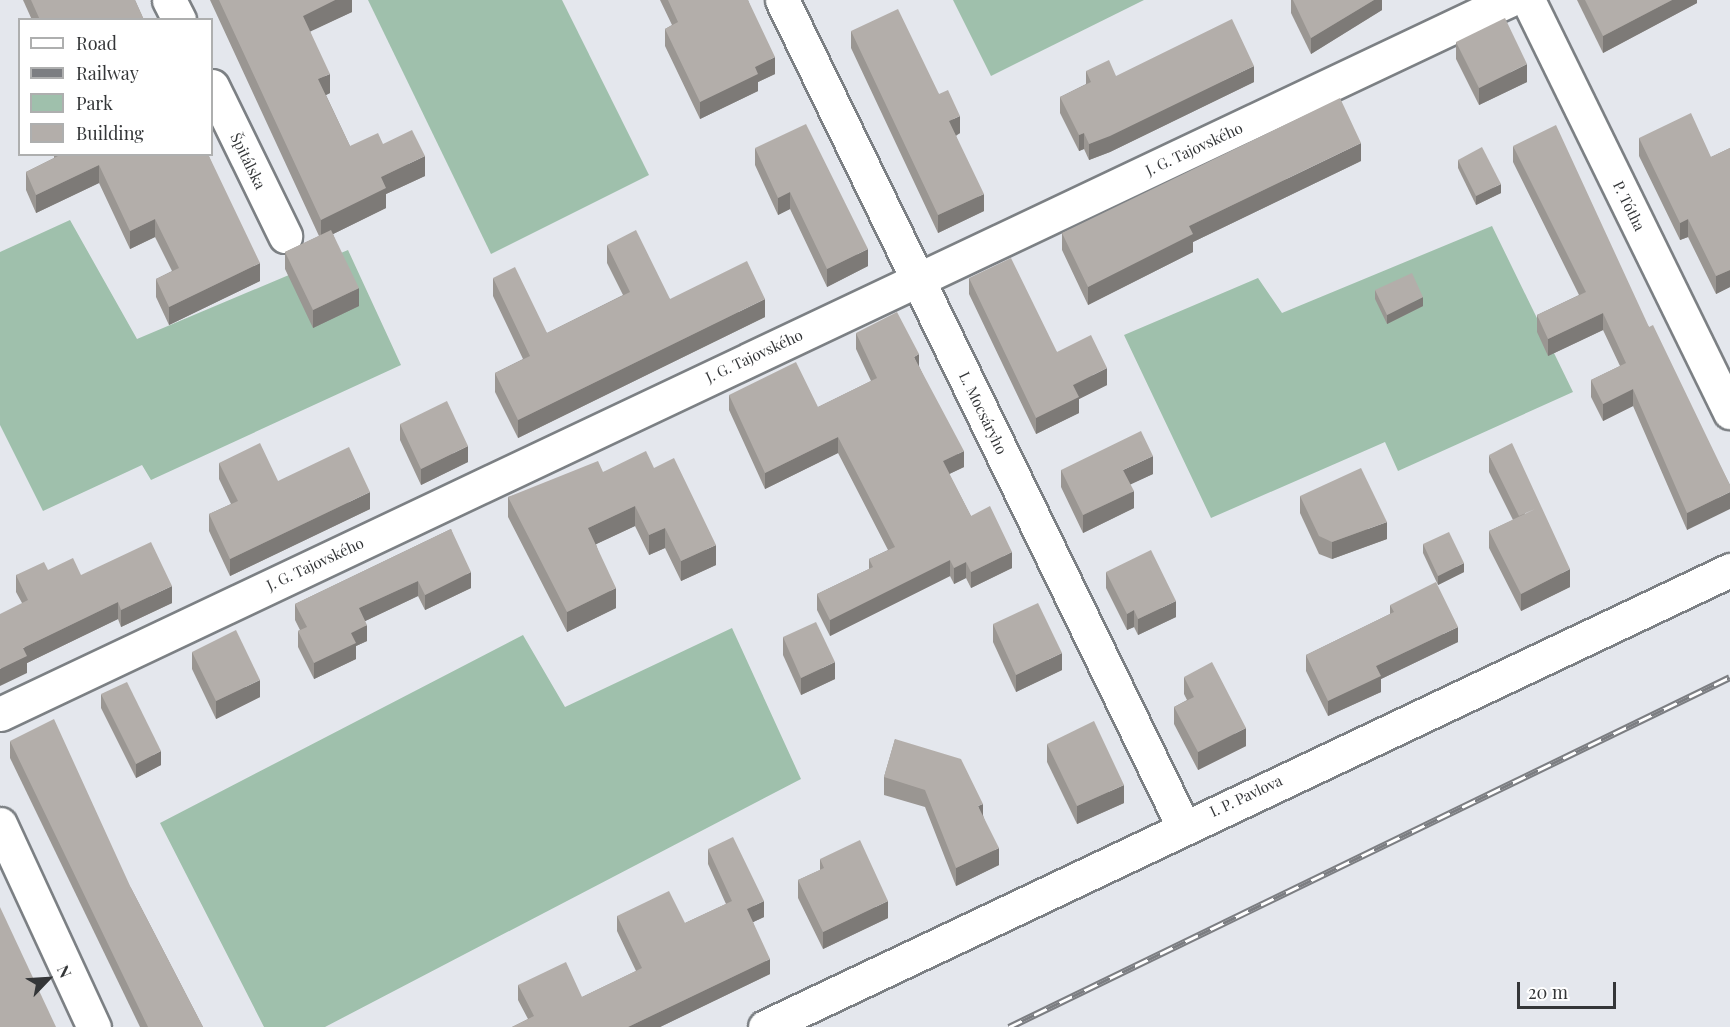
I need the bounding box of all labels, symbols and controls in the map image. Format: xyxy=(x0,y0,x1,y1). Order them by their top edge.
legend xyxy=(18,18,213,156)
text: Road xyxy=(76,31,117,55)
text: Railway xyxy=(76,61,139,85)
text: Park xyxy=(76,91,113,115)
street label: J. G. Tajovského xyxy=(1142,119,1246,179)
text: Building xyxy=(76,121,144,145)
street label: Špitálska xyxy=(227,130,269,192)
street label: P. Tótha xyxy=(1609,178,1649,234)
street label: J. G. Tajovského xyxy=(702,326,806,386)
street label: L. Mocsáryho xyxy=(955,369,1011,457)
street label: J. G. Tajovského xyxy=(263,534,367,594)
street label: I. P. Pavlova xyxy=(1207,771,1285,821)
north arrow xyxy=(18,949,78,1009)
text: N xyxy=(53,962,77,981)
scale bar xyxy=(1520,970,1619,1008)
text: 20 m xyxy=(1528,980,1568,1004)

